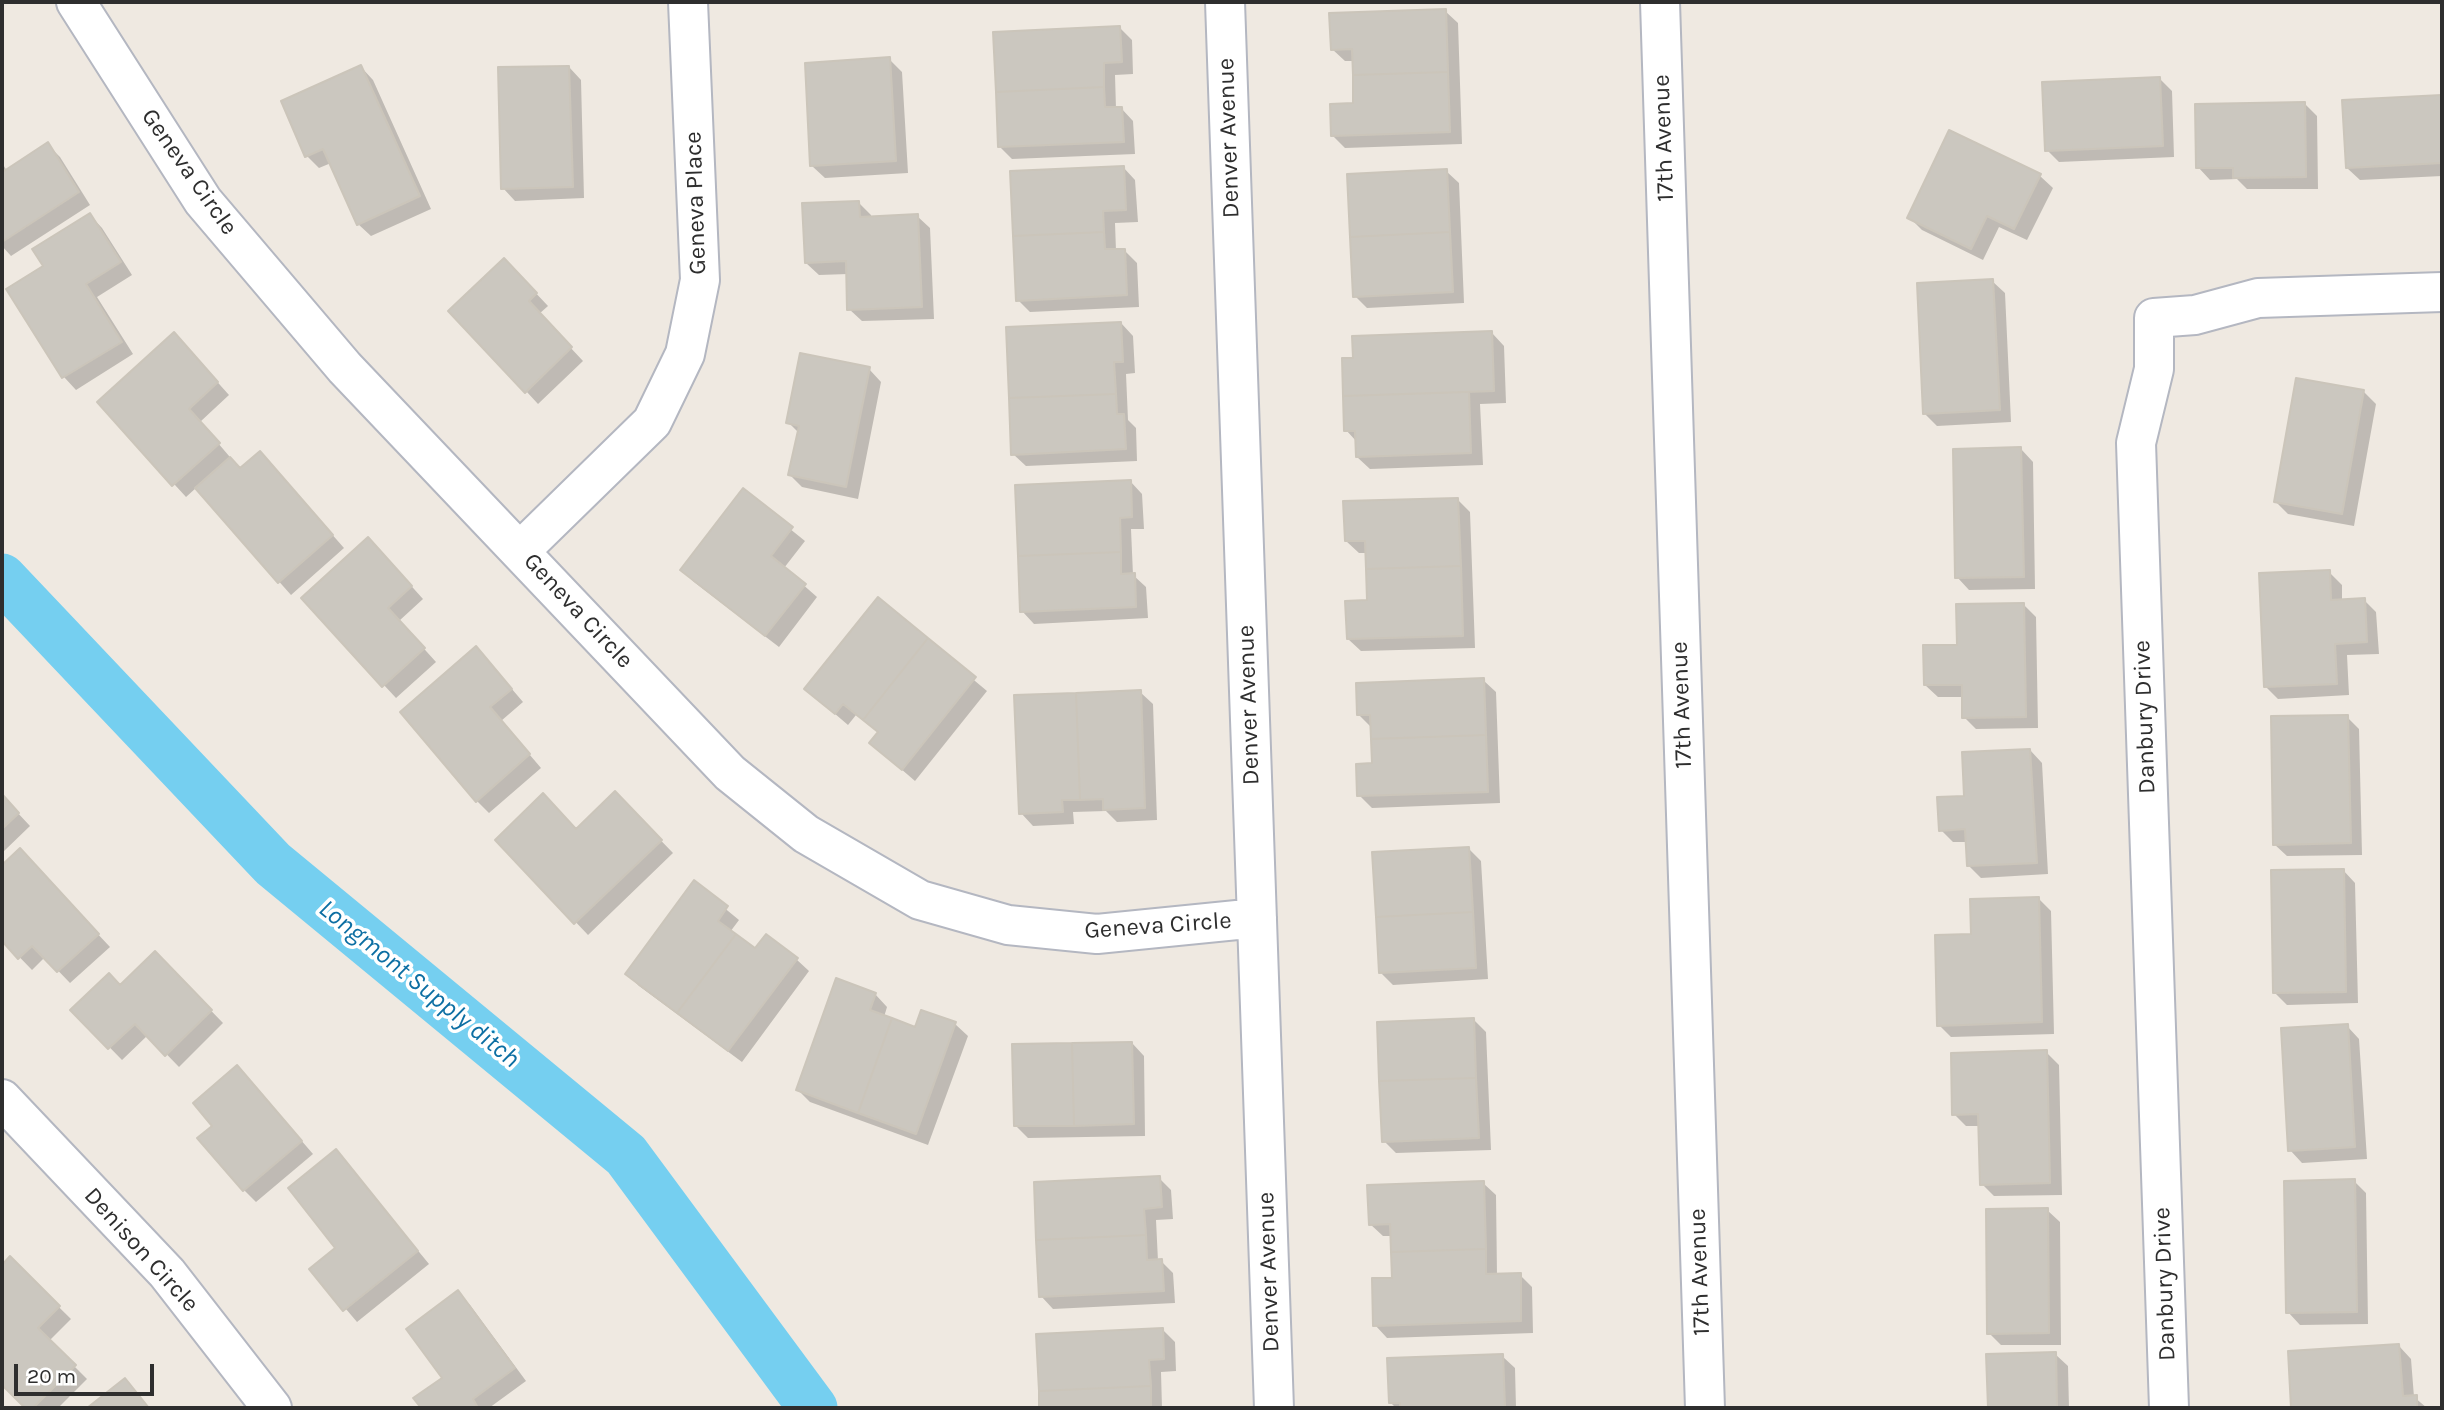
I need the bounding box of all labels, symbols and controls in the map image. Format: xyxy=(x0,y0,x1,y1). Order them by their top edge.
street label: Denver Avenue xyxy=(1212,57,1246,219)
street label: 17th Avenue xyxy=(1647,74,1681,202)
street label: Geneva Circle xyxy=(135,103,243,241)
street label: Geneva Place xyxy=(679,131,713,275)
street label: Geneva Circle xyxy=(517,547,639,675)
street label: Denver Avenue xyxy=(1232,624,1266,786)
street label: Danbury Drive xyxy=(2128,640,2162,794)
street label: 17th Avenue xyxy=(1665,641,1699,769)
water label: Longmont Supply ditch xyxy=(312,893,526,1075)
street label: Geneva Circle xyxy=(1083,906,1233,946)
street label: Denison Circle xyxy=(78,1182,204,1318)
street label: Denver Avenue xyxy=(1252,1191,1286,1353)
street label: Danbury Drive xyxy=(2148,1207,2182,1361)
street label: 17th Avenue xyxy=(1683,1208,1717,1336)
scale bar xyxy=(18,1350,158,1394)
text: 20 m xyxy=(27,1364,76,1388)

